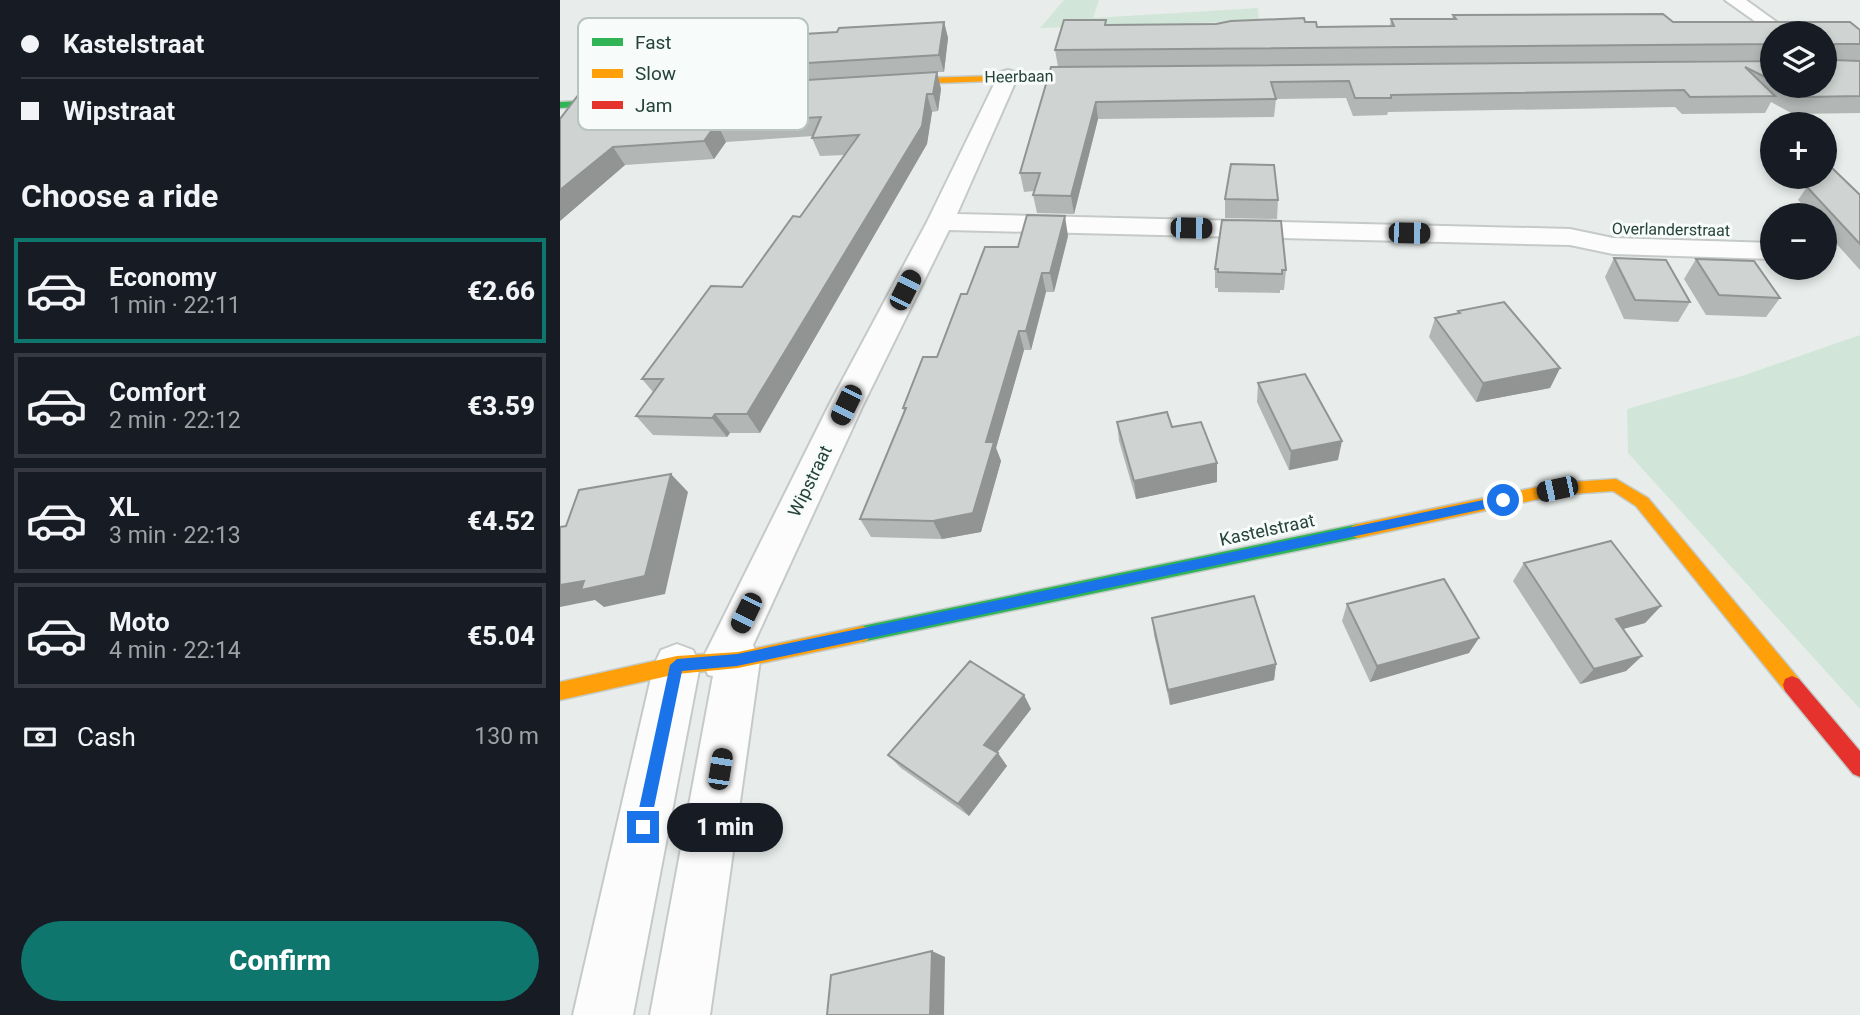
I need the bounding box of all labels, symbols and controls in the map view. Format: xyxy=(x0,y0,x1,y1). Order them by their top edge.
legend xyxy=(578,18,808,130)
map controls xyxy=(1760,21,1837,280)
button: layers xyxy=(1760,21,1837,98)
text: Kastelstraat xyxy=(63,29,204,59)
text: Fast xyxy=(635,31,672,54)
text: Slow xyxy=(635,62,676,85)
street label: Heerbaan xyxy=(984,66,1054,87)
text: Jam xyxy=(635,94,672,117)
text: Wipstraat xyxy=(63,96,175,126)
button: + xyxy=(1760,112,1837,189)
text: Choose a ride xyxy=(21,177,218,215)
button: − xyxy=(1760,203,1837,280)
car xyxy=(1170,217,1213,239)
street label: Overlanderstraat xyxy=(1612,219,1730,240)
car xyxy=(1388,222,1431,244)
icon: car xyxy=(25,259,88,322)
text: Economy xyxy=(109,262,216,292)
car xyxy=(887,267,924,313)
text: €2.66 xyxy=(467,276,535,306)
text: 1 min · 22:11 xyxy=(109,292,241,319)
icon: car xyxy=(25,374,88,437)
text: Comfort xyxy=(109,377,206,407)
car xyxy=(828,382,865,428)
text: €3.59 xyxy=(467,391,535,421)
text: 2 min · 22:12 xyxy=(109,407,241,434)
street label: Wipstraat xyxy=(783,442,836,520)
car xyxy=(1535,474,1580,504)
route start xyxy=(1487,484,1519,516)
icon: car xyxy=(25,489,88,552)
text: XL xyxy=(109,492,140,522)
text: €4.52 xyxy=(467,506,535,536)
street label: Kastelstraat xyxy=(1217,509,1316,550)
text: 3 min · 22:13 xyxy=(109,522,241,549)
car xyxy=(728,590,765,636)
icon: car xyxy=(25,604,88,667)
text: Moto xyxy=(109,607,170,637)
text: €5.04 xyxy=(467,621,535,651)
text: 4 min · 22:14 xyxy=(109,637,241,664)
icon: cash xyxy=(21,718,59,756)
text: Cash xyxy=(77,722,136,752)
text: 130 m xyxy=(474,723,539,750)
car xyxy=(707,747,734,791)
callout: 1 min xyxy=(668,802,783,852)
route end xyxy=(627,811,659,843)
text: 1 min xyxy=(696,814,754,841)
button: Confirm xyxy=(21,921,539,1001)

